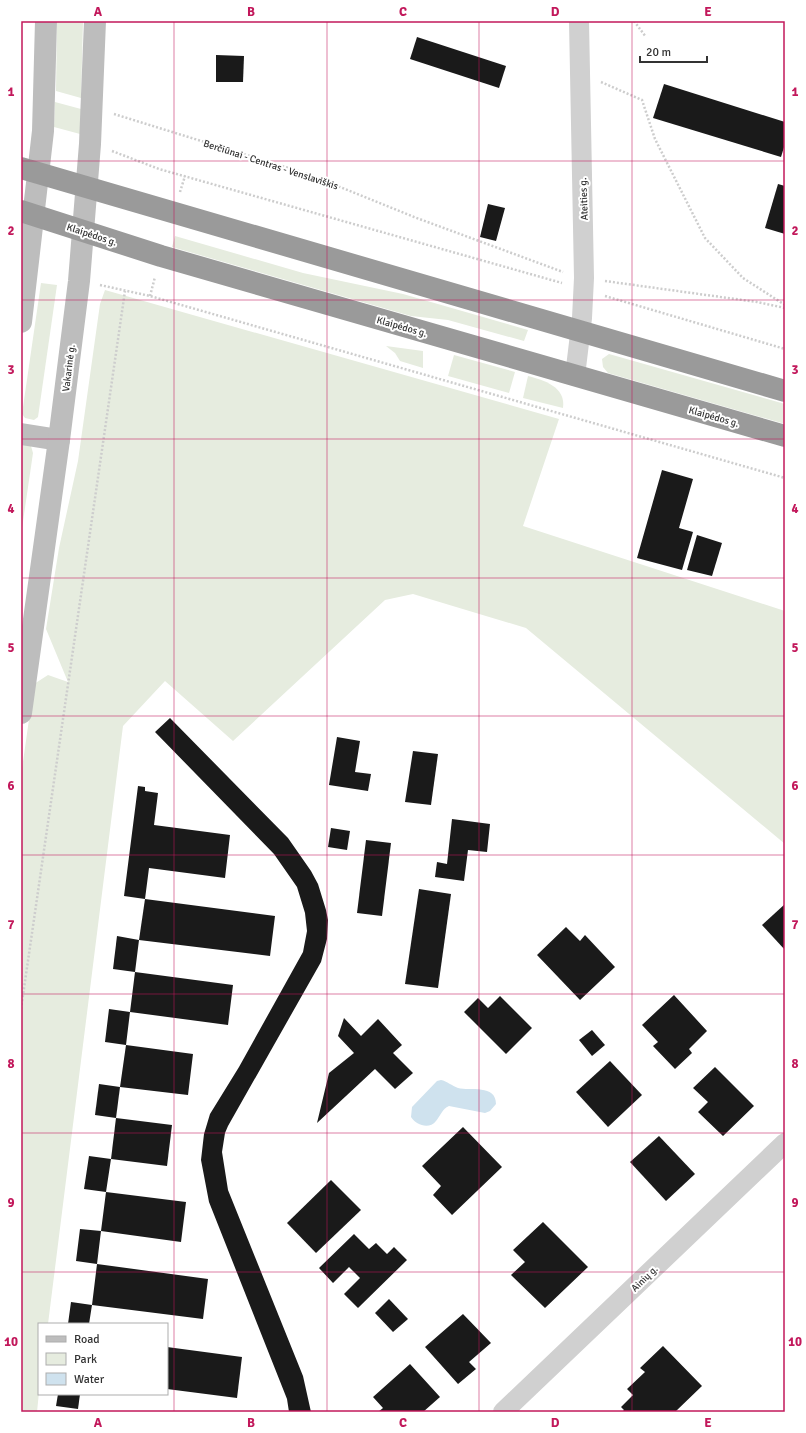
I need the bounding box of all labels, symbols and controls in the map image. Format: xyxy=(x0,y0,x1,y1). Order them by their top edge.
text: A xyxy=(94,4,103,20)
text: B xyxy=(247,4,255,20)
text: C xyxy=(399,4,407,20)
text: D xyxy=(551,4,560,20)
text: E xyxy=(704,4,712,20)
scale bar xyxy=(640,38,707,64)
text: 20 m xyxy=(646,45,671,60)
text: 1 xyxy=(7,84,15,100)
text: 1 xyxy=(791,84,799,100)
street label: Berčiūnai - Centras - Venslaviškis xyxy=(202,137,340,193)
street label: Ateities g. xyxy=(577,177,591,221)
street label: Klaipėdos g. xyxy=(65,221,119,249)
text: 2 xyxy=(7,223,15,239)
text: 2 xyxy=(791,223,799,239)
street label: Klaipėdos g. xyxy=(375,314,429,340)
street label: Vakarinė g. xyxy=(60,343,78,392)
text: 3 xyxy=(7,362,15,378)
text: 3 xyxy=(791,362,799,378)
street label: Klaipėdos g. xyxy=(687,404,741,430)
text: 4 xyxy=(7,501,15,517)
text: 4 xyxy=(791,501,799,517)
text: 5 xyxy=(7,640,15,656)
text: 5 xyxy=(791,640,799,656)
text: 6 xyxy=(7,778,15,794)
text: 6 xyxy=(791,778,799,794)
text: 7 xyxy=(7,917,15,933)
text: 7 xyxy=(791,917,799,933)
text: 8 xyxy=(7,1056,15,1072)
text: 8 xyxy=(791,1056,799,1072)
text: 9 xyxy=(7,1195,15,1211)
text: 9 xyxy=(791,1195,799,1211)
street label: Ainių g. xyxy=(629,1263,661,1294)
legend xyxy=(38,1323,168,1395)
text: Road xyxy=(74,1332,100,1347)
text: 10 xyxy=(4,1334,18,1350)
text: 10 xyxy=(788,1334,802,1350)
text: Park xyxy=(74,1352,97,1367)
text: Water xyxy=(74,1372,105,1387)
text: A xyxy=(94,1415,103,1431)
text: B xyxy=(247,1415,255,1431)
text: C xyxy=(399,1415,407,1431)
text: D xyxy=(551,1415,560,1431)
text: E xyxy=(704,1415,712,1431)

